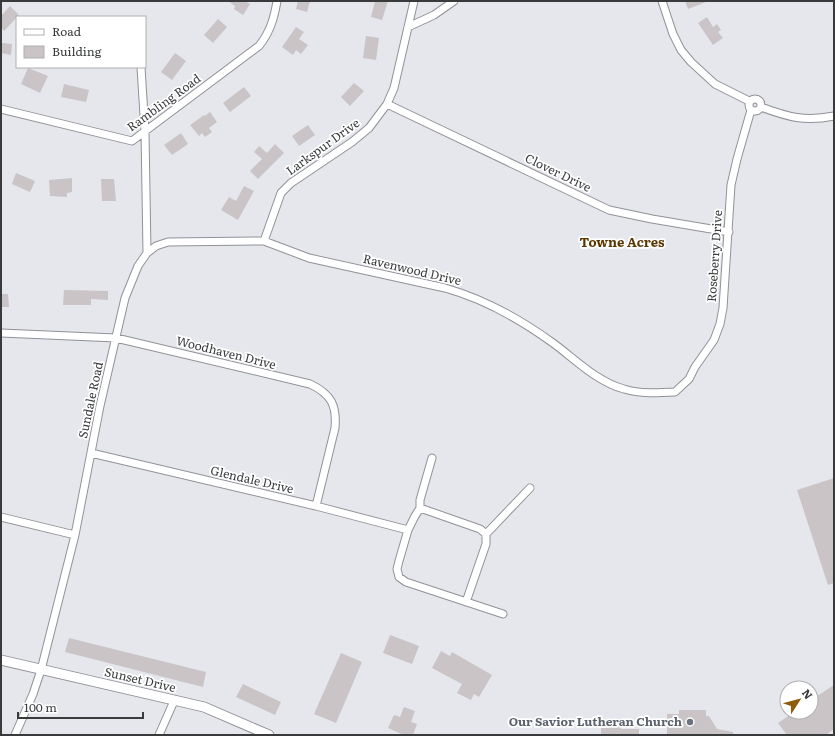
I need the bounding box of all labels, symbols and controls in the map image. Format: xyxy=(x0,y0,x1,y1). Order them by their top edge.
legend xyxy=(16,16,146,68)
text: Road xyxy=(52,22,82,40)
text: Building xyxy=(52,42,102,60)
street label: Rambling Road xyxy=(123,69,205,135)
street label: Larkspur Drive xyxy=(282,113,363,179)
street label: Clover Drive xyxy=(522,148,595,196)
street label: Roseberry Drive xyxy=(702,209,726,302)
district label: Towne Acres xyxy=(580,232,665,251)
street label: Ravenwood Drive xyxy=(361,249,463,289)
street label: Woodhaven Drive xyxy=(175,331,278,373)
street label: Sundale Road xyxy=(73,359,107,440)
street label: Glendale Drive xyxy=(209,461,296,497)
street label: Sunset Drive xyxy=(103,662,178,696)
north arrow xyxy=(779,680,819,720)
text: N xyxy=(799,685,817,702)
scale bar xyxy=(18,694,143,720)
text: 100 m xyxy=(24,698,57,716)
place label: Our Savior Lutheran Church xyxy=(509,712,682,730)
marker: Our Savior Lutheran Church xyxy=(685,717,695,727)

